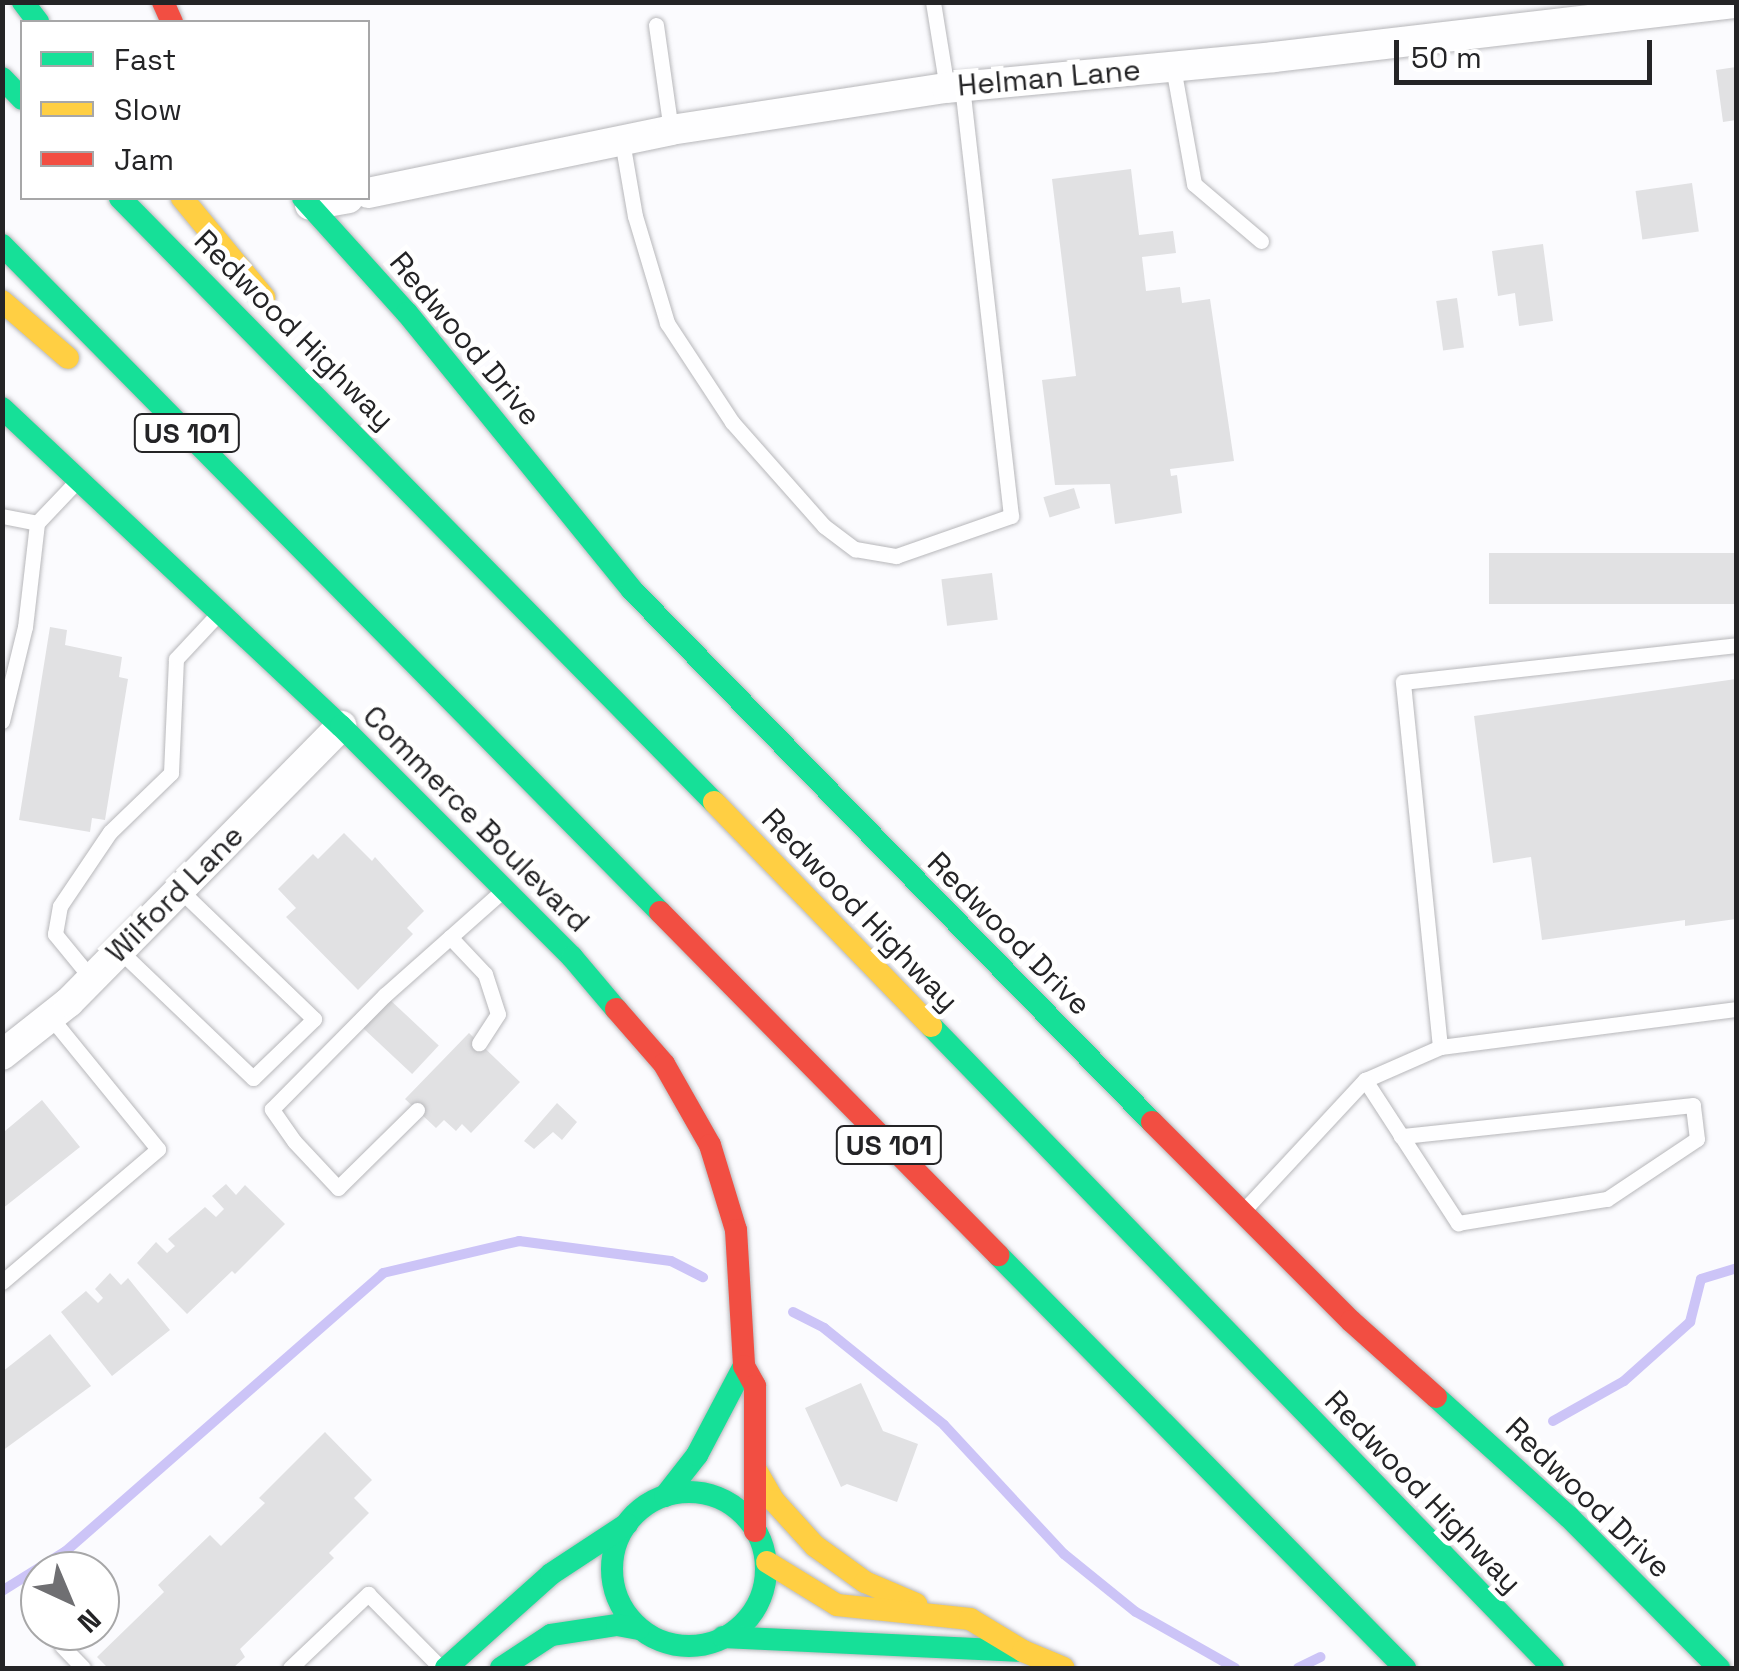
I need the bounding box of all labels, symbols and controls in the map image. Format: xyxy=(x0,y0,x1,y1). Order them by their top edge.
legend xyxy=(20,20,370,200)
scale bar xyxy=(1399,20,1656,82)
text: 50 m xyxy=(1411,38,1482,77)
text: Fast xyxy=(114,40,176,79)
street label: Helman Lane xyxy=(956,52,1142,104)
text: Slow xyxy=(114,90,182,129)
text: Jam xyxy=(114,140,174,179)
street label: Redwood Highway xyxy=(187,223,401,437)
street label: Redwood Drive xyxy=(382,245,548,433)
road number: US 101 xyxy=(132,410,242,456)
street label: Commerce Boulevard xyxy=(355,698,597,940)
street label: Redwood Highway xyxy=(754,801,966,1019)
street label: Wilford Lane xyxy=(99,818,251,970)
street label: Redwood Drive xyxy=(920,845,1098,1023)
road number: US 101 xyxy=(834,1122,944,1168)
street label: Redwood Highway xyxy=(1317,1383,1529,1601)
street label: Redwood Drive xyxy=(1498,1410,1678,1586)
north arrow xyxy=(20,1551,120,1651)
text: N xyxy=(70,1602,109,1641)

